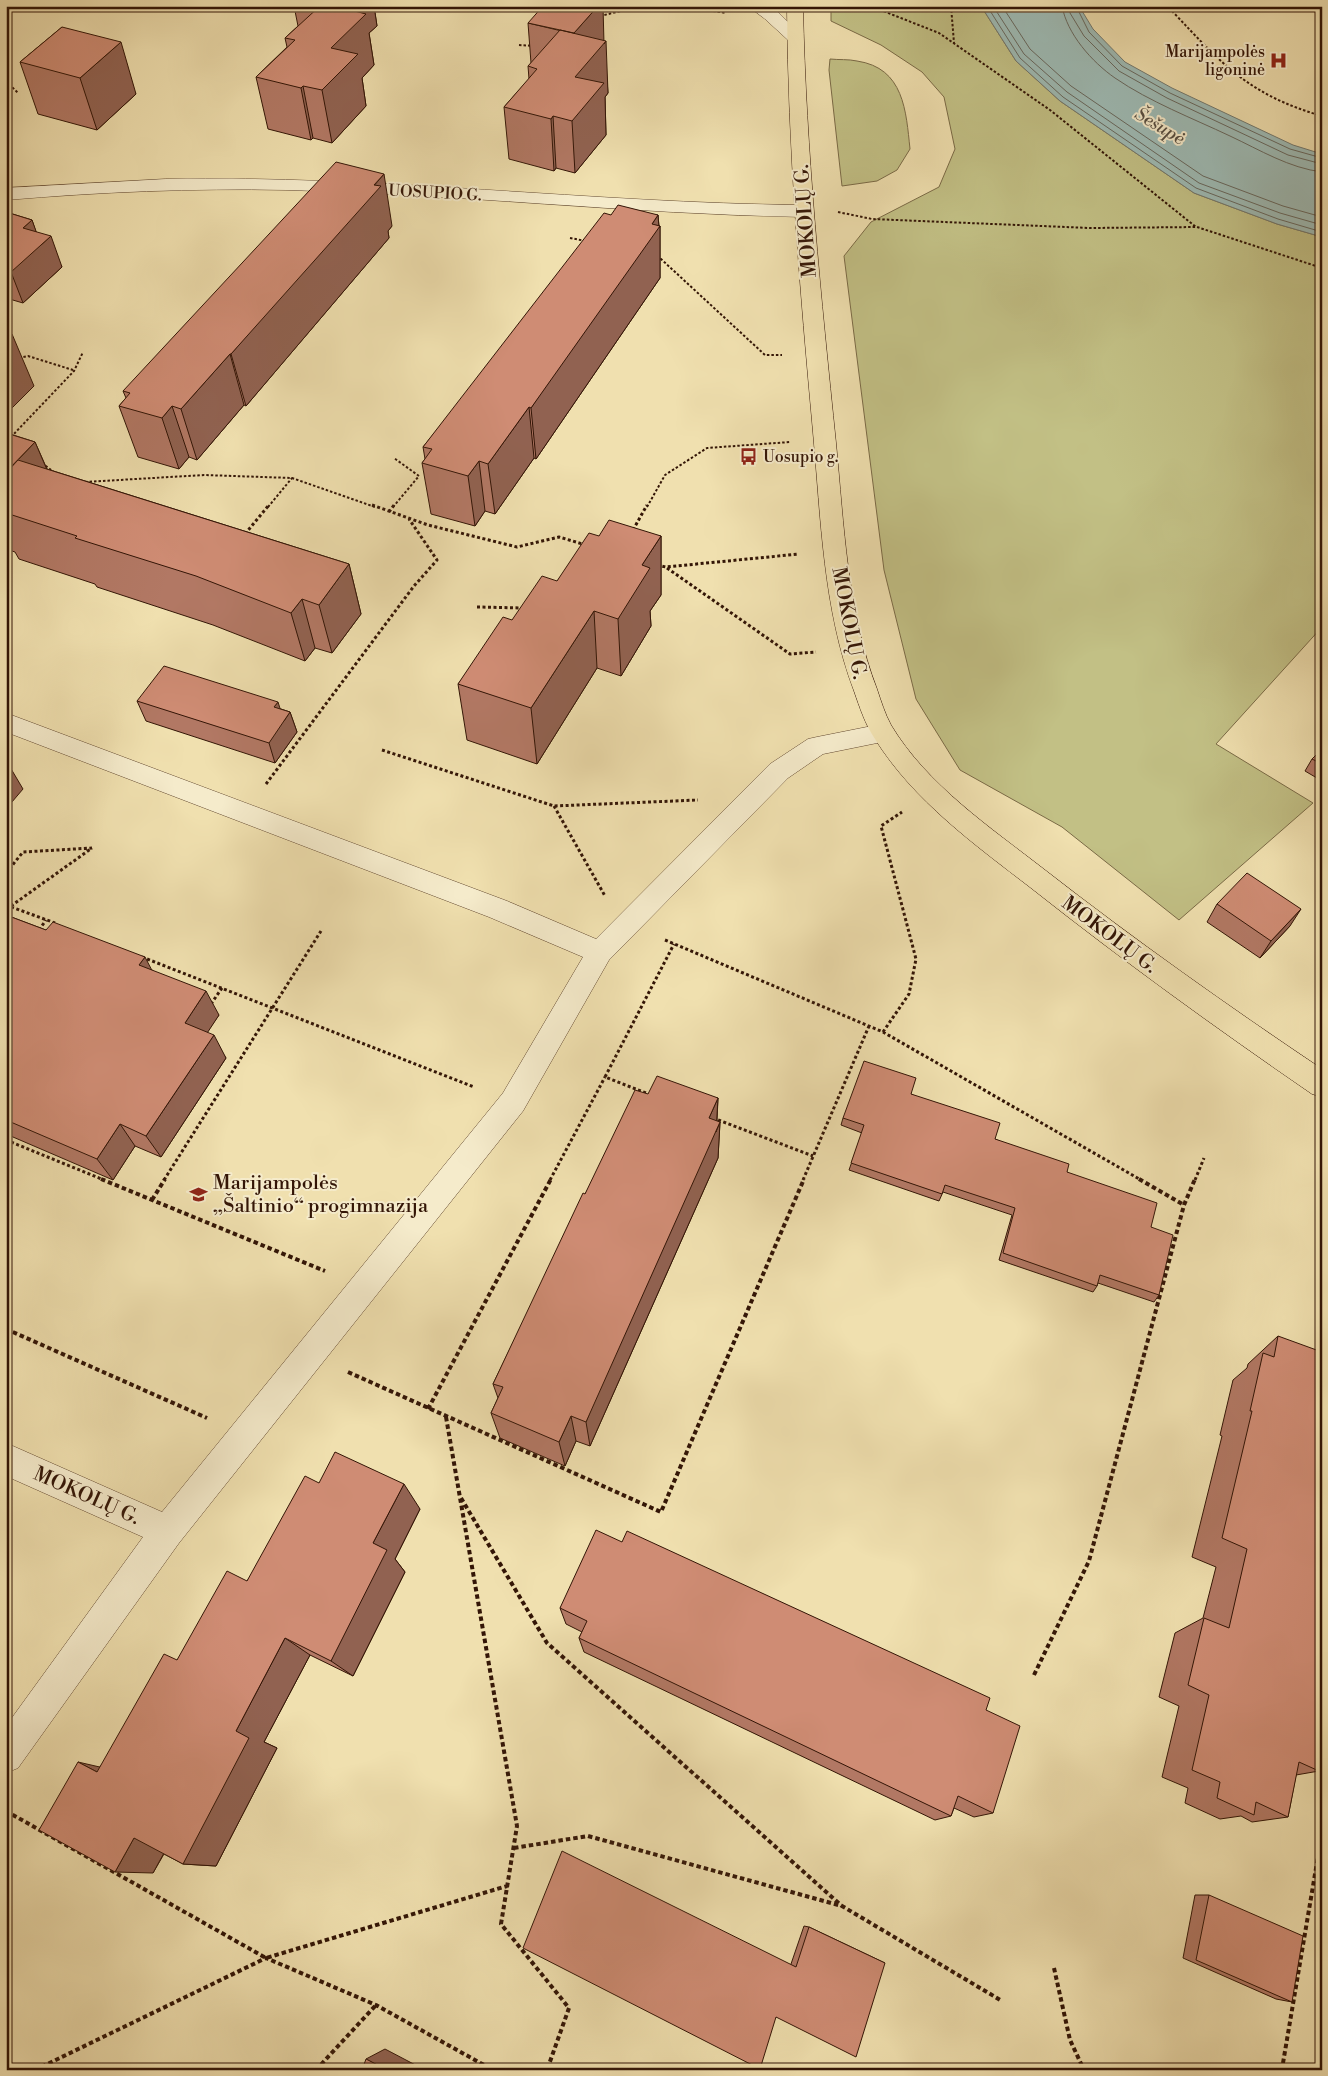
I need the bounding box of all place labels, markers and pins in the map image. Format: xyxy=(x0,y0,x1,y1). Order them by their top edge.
place label: Marijampolės ligoninė xyxy=(1165,42,1265,80)
hospital icon: Marijampolės ligoninė xyxy=(1269,50,1289,70)
bus stop icon: Uosupio g. xyxy=(739,446,759,466)
place label: Uosupio g. xyxy=(763,447,838,467)
place label: Marijampolės „Šaltinio“ progimnazija xyxy=(213,1171,429,1219)
school or university icon: Marijampolės „Šaltinio“ progimnazija xyxy=(189,1184,209,1204)

